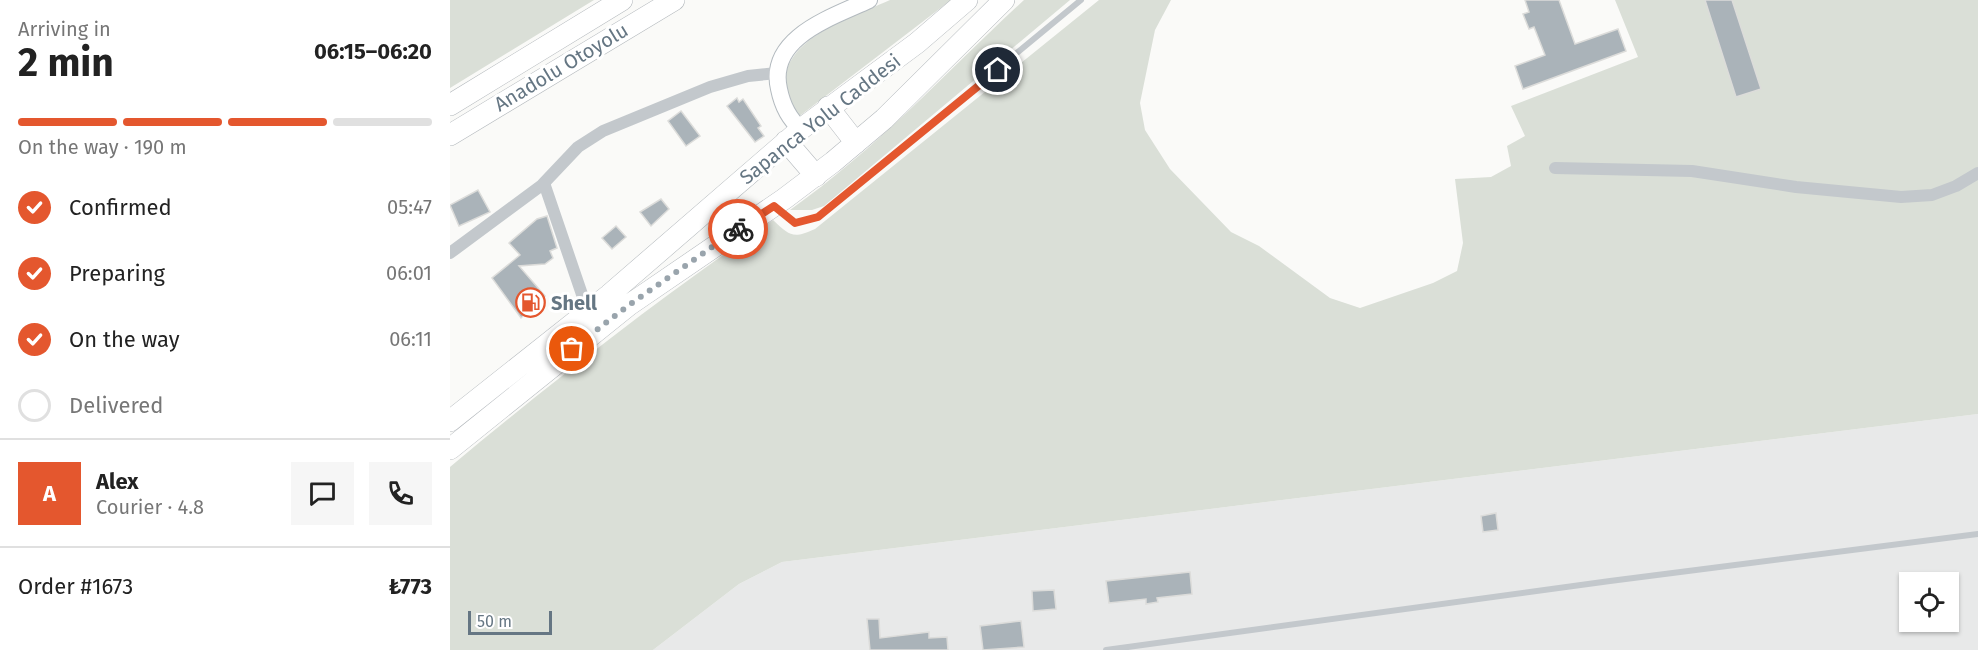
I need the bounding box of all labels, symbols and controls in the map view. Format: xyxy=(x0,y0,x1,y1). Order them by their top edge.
text: Arriving in xyxy=(18,17,111,41)
street label: Anadolu Otoyolu xyxy=(490,18,632,116)
text: 06:15–06:20 xyxy=(314,38,432,65)
text: 2 min xyxy=(18,40,114,86)
pin xyxy=(972,44,1023,95)
street label: Sapanca Yolu Caddesi xyxy=(735,49,905,189)
icon: home xyxy=(981,53,1014,86)
text: On the way · 190 m xyxy=(18,135,187,159)
icon: check xyxy=(18,191,51,224)
text: Confirmed xyxy=(69,194,172,221)
text: 05:47 xyxy=(387,195,432,219)
courier xyxy=(708,199,768,259)
icon: bike xyxy=(722,213,755,246)
icon: check xyxy=(18,257,51,290)
text: Preparing xyxy=(69,260,165,287)
text: 06:01 xyxy=(386,261,432,285)
fuel station icon: Shell xyxy=(514,287,546,319)
place label: Shell xyxy=(551,291,597,315)
icon: check xyxy=(18,323,51,356)
pin xyxy=(546,323,597,374)
text: On the way xyxy=(69,326,180,353)
text: 06:11 xyxy=(389,327,432,351)
icon: bag xyxy=(555,332,588,365)
text: Delivered xyxy=(69,392,164,419)
button: chat xyxy=(291,462,354,525)
button: phone xyxy=(369,462,432,525)
text: Alex xyxy=(96,468,139,495)
text: A xyxy=(43,480,56,507)
text: Courier · 4.8 xyxy=(96,495,204,519)
map controls xyxy=(1899,572,1959,632)
button: locate xyxy=(1899,572,1959,632)
text: Order #1673 xyxy=(18,573,133,600)
text: ₺773 xyxy=(389,573,432,600)
scale bar xyxy=(468,608,552,636)
text: 50 m xyxy=(477,612,512,631)

